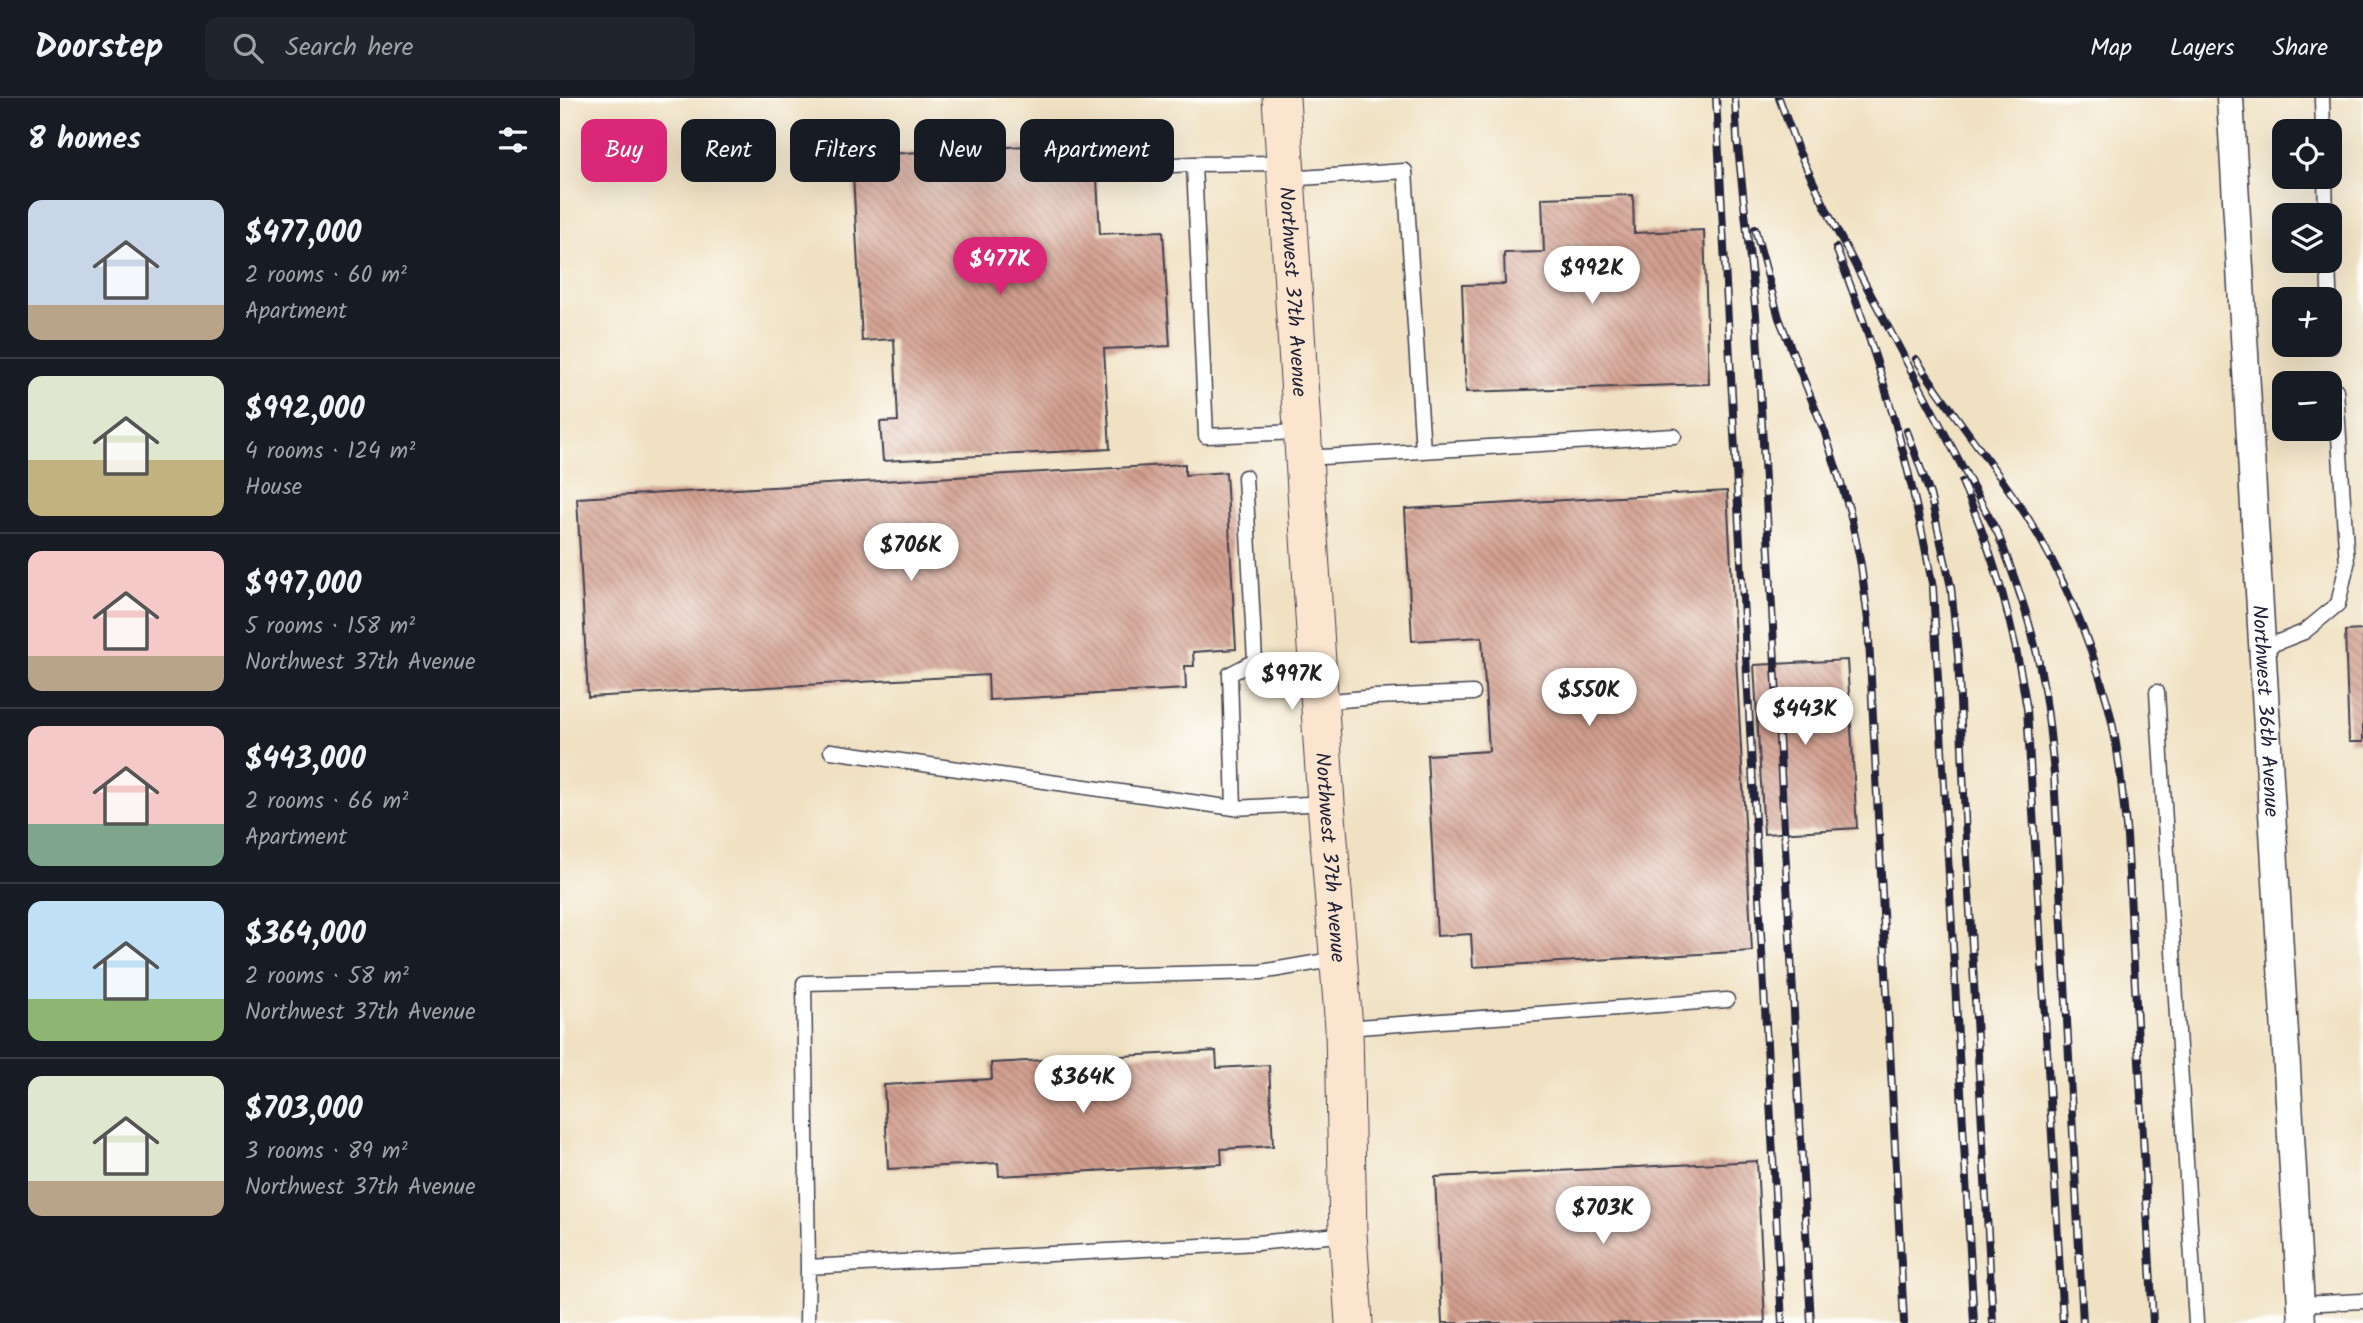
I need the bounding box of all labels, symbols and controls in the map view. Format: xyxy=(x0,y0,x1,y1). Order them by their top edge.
search box xyxy=(205,17,695,80)
text: Doorstep xyxy=(35,22,163,75)
text: Search here xyxy=(285,27,413,69)
icon: search xyxy=(229,29,267,67)
text: Map xyxy=(2090,29,2132,68)
text: Layers xyxy=(2170,29,2234,68)
text: Share xyxy=(2272,29,2328,68)
text: 8 homes xyxy=(28,116,141,164)
chip: Buy xyxy=(581,119,667,182)
chip: Rent xyxy=(681,119,776,182)
chip: Filters xyxy=(790,119,900,182)
chip: New xyxy=(914,119,1006,182)
chip: Apartment xyxy=(1020,119,1174,182)
map controls xyxy=(2272,119,2342,441)
button: locate xyxy=(2272,119,2342,189)
icon: filters xyxy=(494,121,532,159)
street label: Northwest 37th Avenue xyxy=(1269,186,1315,398)
button: layers xyxy=(2272,203,2342,273)
text: $477,000 xyxy=(245,210,361,258)
icon: home xyxy=(84,228,168,312)
pin: $477K xyxy=(951,238,1049,297)
text: $477K xyxy=(969,242,1031,278)
pin: $992K xyxy=(1543,246,1641,306)
text: $992K xyxy=(1560,251,1624,287)
text: 2 rooms · 60 m² xyxy=(245,258,407,294)
button: + xyxy=(2272,287,2342,357)
text: Apartment xyxy=(245,294,347,330)
button: − xyxy=(2272,371,2342,441)
text: $992,000 xyxy=(245,386,365,434)
icon: home xyxy=(84,404,168,488)
text: 4 rooms · 124 m² xyxy=(245,434,415,470)
text: House xyxy=(245,470,302,506)
pin: $706K xyxy=(862,524,960,583)
text: $706K xyxy=(880,528,942,564)
text: $997,000 xyxy=(245,561,361,609)
icon: home xyxy=(84,579,168,663)
street label: Northwest 36th Avenue xyxy=(2242,604,2287,819)
text: 5 rooms · 158 m² xyxy=(245,609,415,645)
text: Northwest 37th Avenue xyxy=(245,645,475,681)
pin: $997K xyxy=(1243,652,1341,712)
text: $997K xyxy=(1261,657,1323,693)
pin: $550K xyxy=(1540,668,1638,728)
text: $550K xyxy=(1558,673,1620,709)
pin: $443K xyxy=(1756,688,1854,747)
text: $443K xyxy=(1772,692,1838,728)
text: $443,000 xyxy=(245,736,366,784)
street label: Northwest 37th Avenue xyxy=(1305,751,1354,964)
icon: home xyxy=(84,754,168,838)
text: 2 rooms · 66 m² xyxy=(245,784,408,820)
text: Apartment xyxy=(245,820,347,856)
text: $364,000 xyxy=(245,911,366,959)
icon: home xyxy=(84,929,168,1013)
text: 2 rooms · 58 m² xyxy=(245,959,409,995)
text: Northwest 37th Avenue xyxy=(245,995,475,1031)
pin: $364K xyxy=(1034,1056,1132,1115)
text: $364K xyxy=(1050,1060,1116,1096)
text: $703,000 xyxy=(245,1086,363,1134)
icon: home xyxy=(84,1104,168,1188)
text: 3 rooms · 89 m² xyxy=(245,1134,408,1170)
text: Northwest 37th Avenue xyxy=(245,1170,475,1206)
pin: $703K xyxy=(1554,1186,1652,1246)
text: $703K xyxy=(1572,1191,1634,1227)

